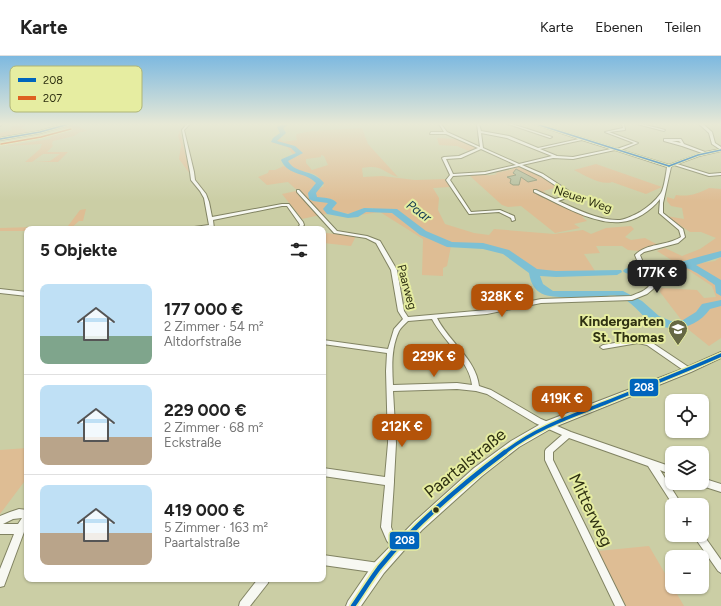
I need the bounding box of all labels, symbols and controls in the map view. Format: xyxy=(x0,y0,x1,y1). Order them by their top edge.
text: Karte xyxy=(20,16,67,39)
text: Karte xyxy=(540,19,573,36)
text: Ebenen xyxy=(595,19,643,36)
text: Teilen xyxy=(665,19,701,36)
legend xyxy=(10,66,142,112)
text: 208 xyxy=(43,74,63,87)
text: 207 xyxy=(43,92,62,105)
street label: Neuer Weg xyxy=(552,182,614,216)
water label: Paar xyxy=(404,197,435,225)
icon: filters xyxy=(288,239,310,261)
text: 5 Objekte xyxy=(40,240,117,260)
pin: 177K € xyxy=(624,260,690,294)
street label: Paarweg xyxy=(394,263,420,311)
text: 177K € xyxy=(637,265,677,280)
pin: 328K € xyxy=(469,284,535,318)
text: 328K € xyxy=(480,289,524,304)
text: 177 000 € xyxy=(164,299,243,319)
icon: home xyxy=(72,300,120,348)
place label: Kindergarten St. Thomas xyxy=(579,313,664,346)
school or university icon: Kindergarten St. Thomas xyxy=(667,318,689,346)
text: 2 Zimmer · 54 m² xyxy=(164,319,264,334)
text: Altdorfstraße xyxy=(164,334,241,349)
pin: 229K € xyxy=(401,344,467,378)
text: 229K € xyxy=(412,349,456,364)
line badge: 208 xyxy=(629,378,659,397)
text: 208 xyxy=(634,381,654,394)
pin: 419K € xyxy=(529,386,595,420)
text: 419K € xyxy=(541,391,583,406)
map controls xyxy=(665,394,709,594)
button: locate xyxy=(665,394,709,438)
text: 229 000 € xyxy=(164,400,247,420)
icon: home xyxy=(72,401,120,449)
pin: 212K € xyxy=(369,414,435,448)
text: 212K € xyxy=(381,419,423,434)
text: 2 Zimmer · 68 m² xyxy=(164,420,263,435)
street label: Paartalstraße xyxy=(420,424,510,502)
text: Eckstraße xyxy=(164,435,221,450)
button: layers xyxy=(665,446,709,490)
street label: Mitterweg xyxy=(565,470,617,550)
button: + xyxy=(665,498,709,542)
text: 419 000 € xyxy=(164,500,245,520)
icon: home xyxy=(72,501,120,549)
unlabelled marker xyxy=(431,505,441,515)
text: 5 Zimmer · 163 m² xyxy=(164,520,268,535)
line badge: 208 xyxy=(389,531,420,550)
text: 208 xyxy=(395,534,415,547)
text: Paartalstraße xyxy=(164,535,240,550)
button: − xyxy=(665,550,709,594)

